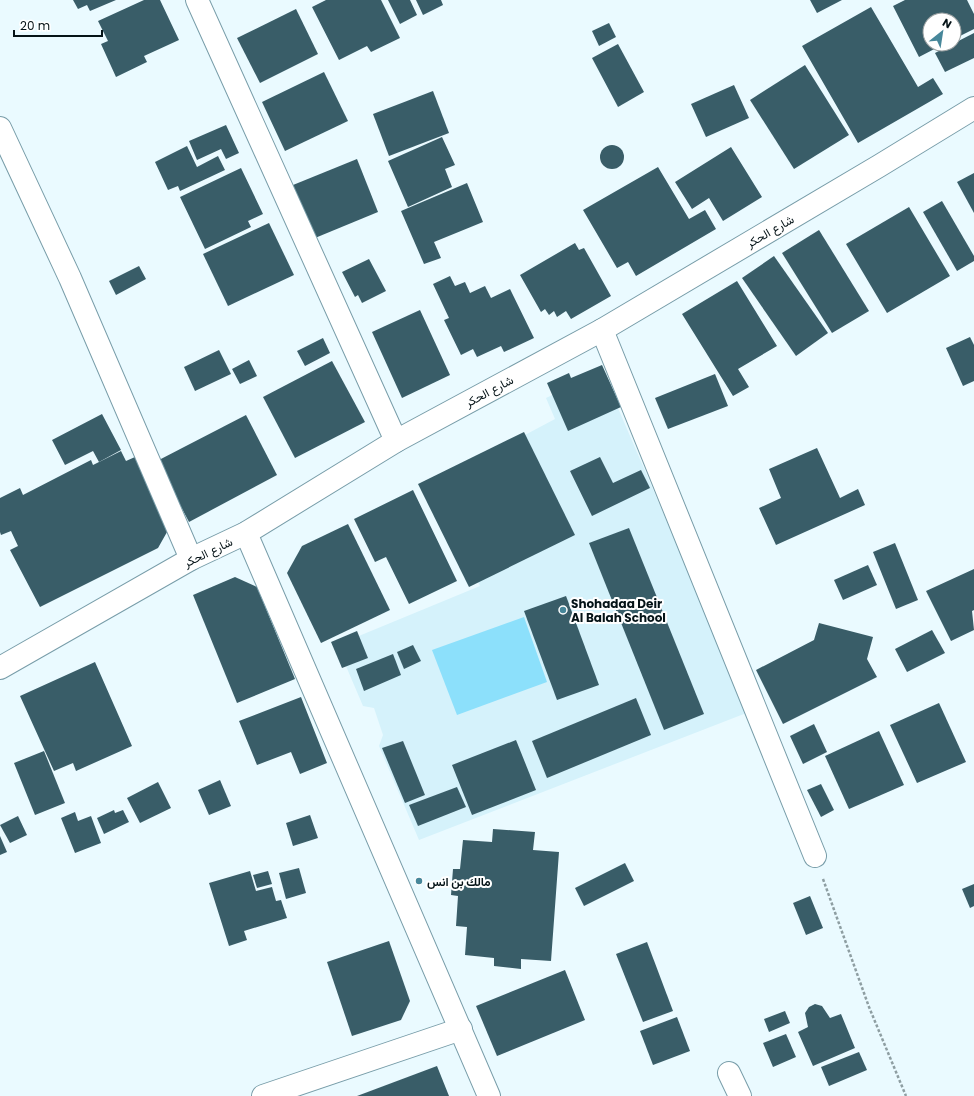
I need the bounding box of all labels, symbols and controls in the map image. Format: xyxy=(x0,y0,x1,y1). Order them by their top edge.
scale bar xyxy=(14,12,102,38)
north arrow xyxy=(922,12,962,52)
text: N xyxy=(939,14,955,32)
text: 20 m xyxy=(20,17,50,34)
street label: شارع الحكر xyxy=(742,211,797,253)
street label: شارع الحكر xyxy=(461,371,517,412)
street label: شارع الحكر xyxy=(180,533,236,572)
place label: Shohadaa Deir Al Balah School xyxy=(571,595,666,626)
marker: Shohadaa Deir Al Balah School xyxy=(558,605,568,615)
place label: مالك بن انس xyxy=(427,873,491,890)
marker: مالك بن انس xyxy=(414,876,424,886)

